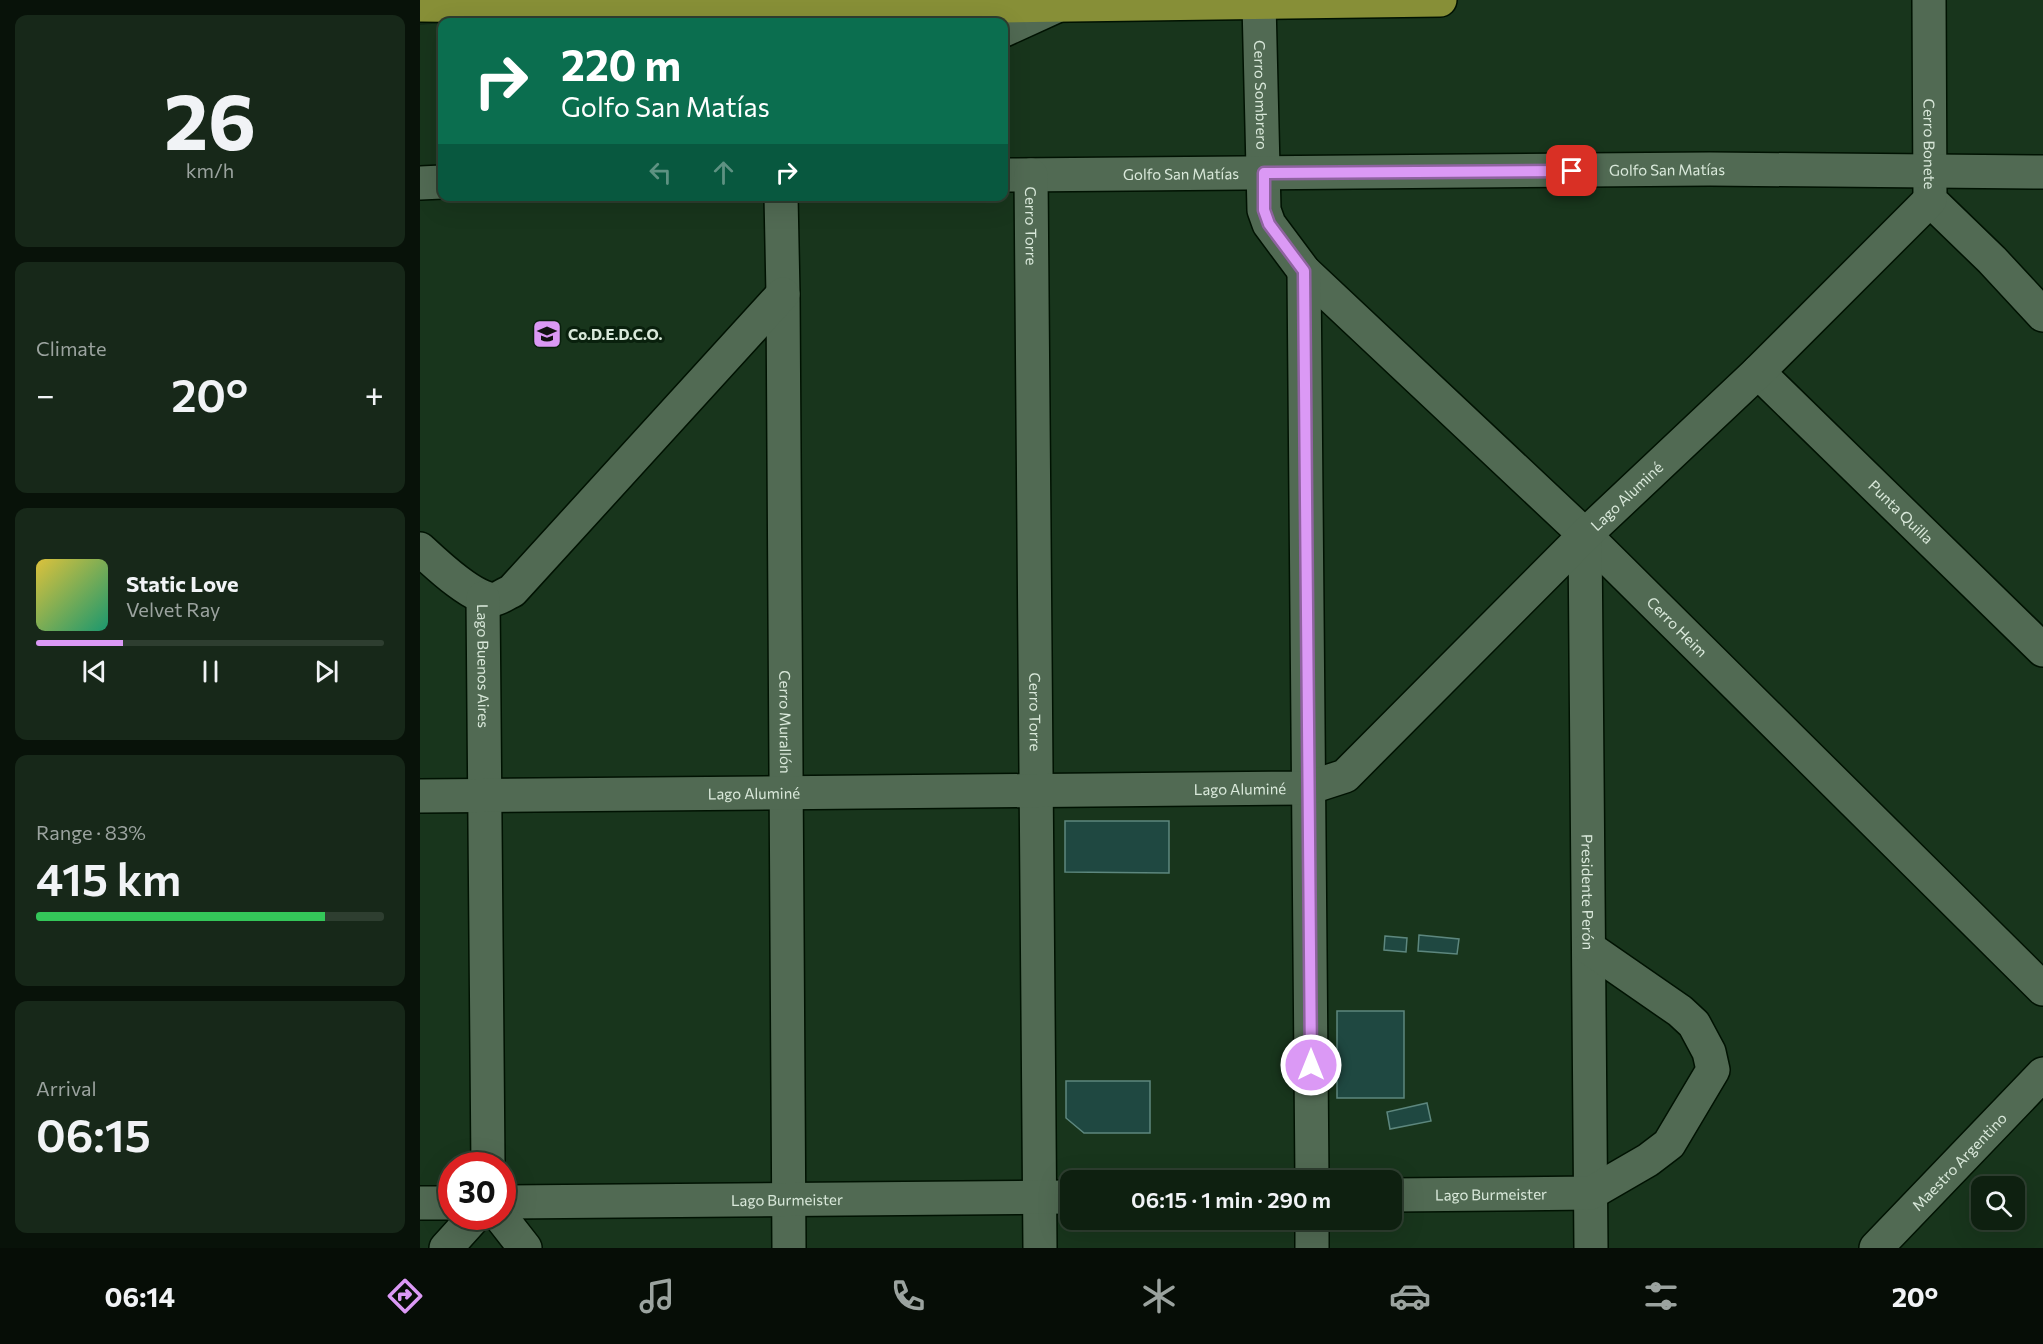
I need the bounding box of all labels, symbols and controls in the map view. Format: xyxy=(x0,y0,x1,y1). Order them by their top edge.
text: 220 m xyxy=(561,38,681,90)
street label: Cerro Sombrero xyxy=(1251,40,1272,150)
icon: right xyxy=(462,42,540,120)
text: 26 xyxy=(164,71,256,166)
text: Golfo San Matías xyxy=(561,90,770,123)
street label: Cerro Bonete xyxy=(1920,99,1939,190)
pin xyxy=(1546,145,1597,196)
icon: arrive xyxy=(1555,154,1588,187)
icon: left xyxy=(644,156,677,189)
icon: ahead xyxy=(707,156,740,189)
icon: right xyxy=(770,156,803,189)
text: km/h xyxy=(186,158,234,182)
street label: Golfo San Matías xyxy=(1609,160,1725,179)
street label: Golfo San Matías xyxy=(1123,164,1239,183)
street label: Cerro Torre xyxy=(1022,186,1041,266)
school or university icon: Co.D.E.D.C.O. xyxy=(531,318,563,350)
place label: Co.D.E.D.C.O. xyxy=(568,325,662,343)
text: Climate xyxy=(36,336,106,360)
text: 20° xyxy=(171,366,248,421)
text: − xyxy=(36,373,55,414)
text: + xyxy=(365,373,384,414)
street label: Lago Aluminé xyxy=(1587,458,1666,534)
street label: Punta Quilla xyxy=(1865,476,1937,547)
text: Static Love xyxy=(126,570,239,597)
street label: Cerro Heim xyxy=(1643,593,1711,660)
text: Velvet Ray xyxy=(126,597,220,621)
street label: Lago Buenos Aires xyxy=(474,604,493,728)
icon: previous xyxy=(78,655,111,688)
icon: pause xyxy=(194,655,227,688)
icon: next xyxy=(310,655,343,688)
street label: Cerro Murallón xyxy=(776,670,795,774)
street label: Cerro Torre xyxy=(1026,672,1045,752)
street label: Lago Aluminé xyxy=(1194,779,1286,798)
street label: Lago Aluminé xyxy=(708,784,800,802)
text: Range · 83% xyxy=(36,820,146,844)
street label: Presidente Perón xyxy=(1579,834,1597,950)
text: 415 km xyxy=(36,850,181,905)
position arrow xyxy=(1279,1033,1343,1097)
text: Arrival xyxy=(36,1076,97,1100)
text: 06:15 xyxy=(36,1106,151,1161)
street label: Maestro Argentino xyxy=(1908,1109,2010,1214)
speed limit sign: 30 xyxy=(438,1152,516,1230)
map controls xyxy=(1971,1176,2025,1230)
button: search xyxy=(1971,1176,2025,1230)
street label: Lago Burmeister xyxy=(1435,1184,1547,1204)
text: 06:15 · 1 min · 290 m xyxy=(1131,1186,1331,1213)
street label: Lago Burmeister xyxy=(731,1190,843,1209)
icon: directions xyxy=(384,1275,426,1317)
icon: music xyxy=(636,1275,678,1317)
icon: phone xyxy=(887,1275,929,1317)
icon: climate xyxy=(1138,1275,1180,1317)
icon: car xyxy=(1389,1275,1431,1317)
icon: filters xyxy=(1640,1275,1682,1317)
text: 06:14 xyxy=(105,1280,175,1313)
text: 20° xyxy=(1892,1280,1938,1313)

